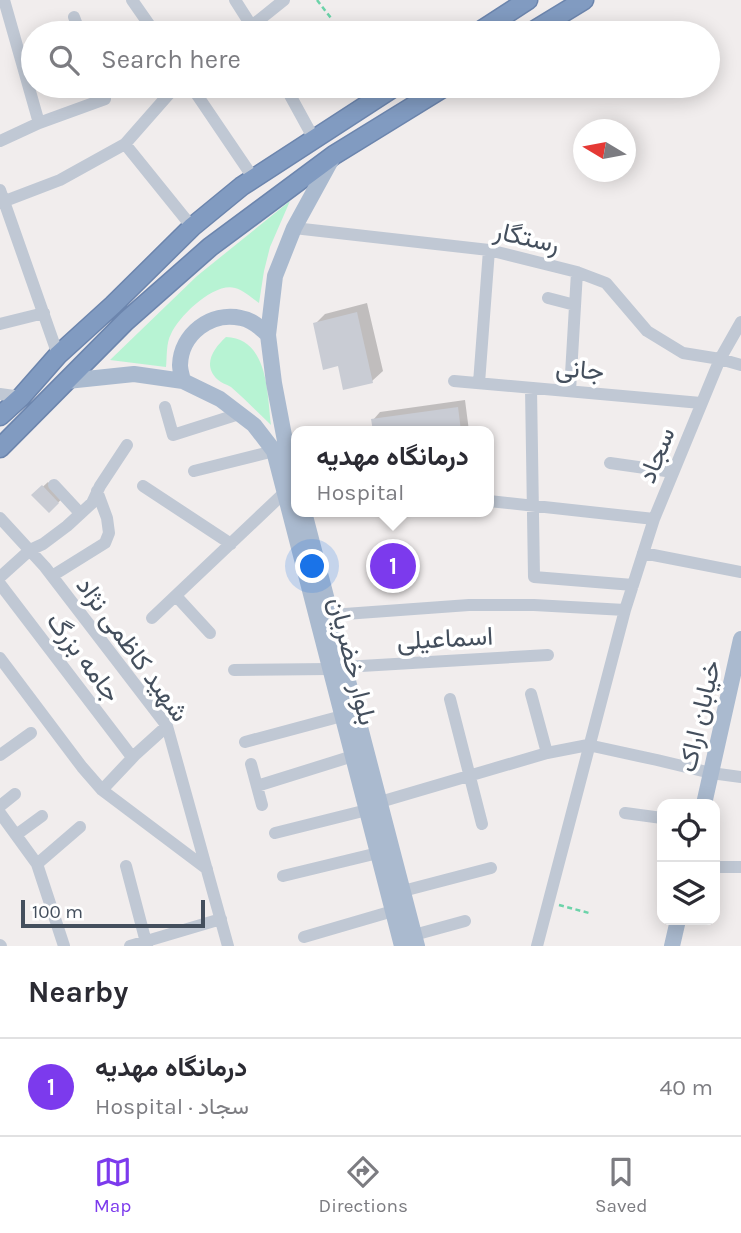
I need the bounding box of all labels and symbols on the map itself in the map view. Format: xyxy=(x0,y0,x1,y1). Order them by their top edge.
north arrow xyxy=(573,119,636,182)
street label: رستگار xyxy=(490,215,563,260)
street label: جانی xyxy=(554,352,605,387)
street label: سجاد xyxy=(631,423,682,488)
pin: 1 xyxy=(370,540,416,592)
your location xyxy=(295,549,329,583)
street label: شهید کاظمی نژاد xyxy=(70,571,196,728)
street label: بلوار خضریان xyxy=(322,594,383,728)
street label: جامه بزرگ xyxy=(40,606,127,708)
street label: اسماعیلی xyxy=(396,620,494,657)
street label: خیابان اراک xyxy=(672,657,727,775)
scale bar xyxy=(21,897,205,929)

